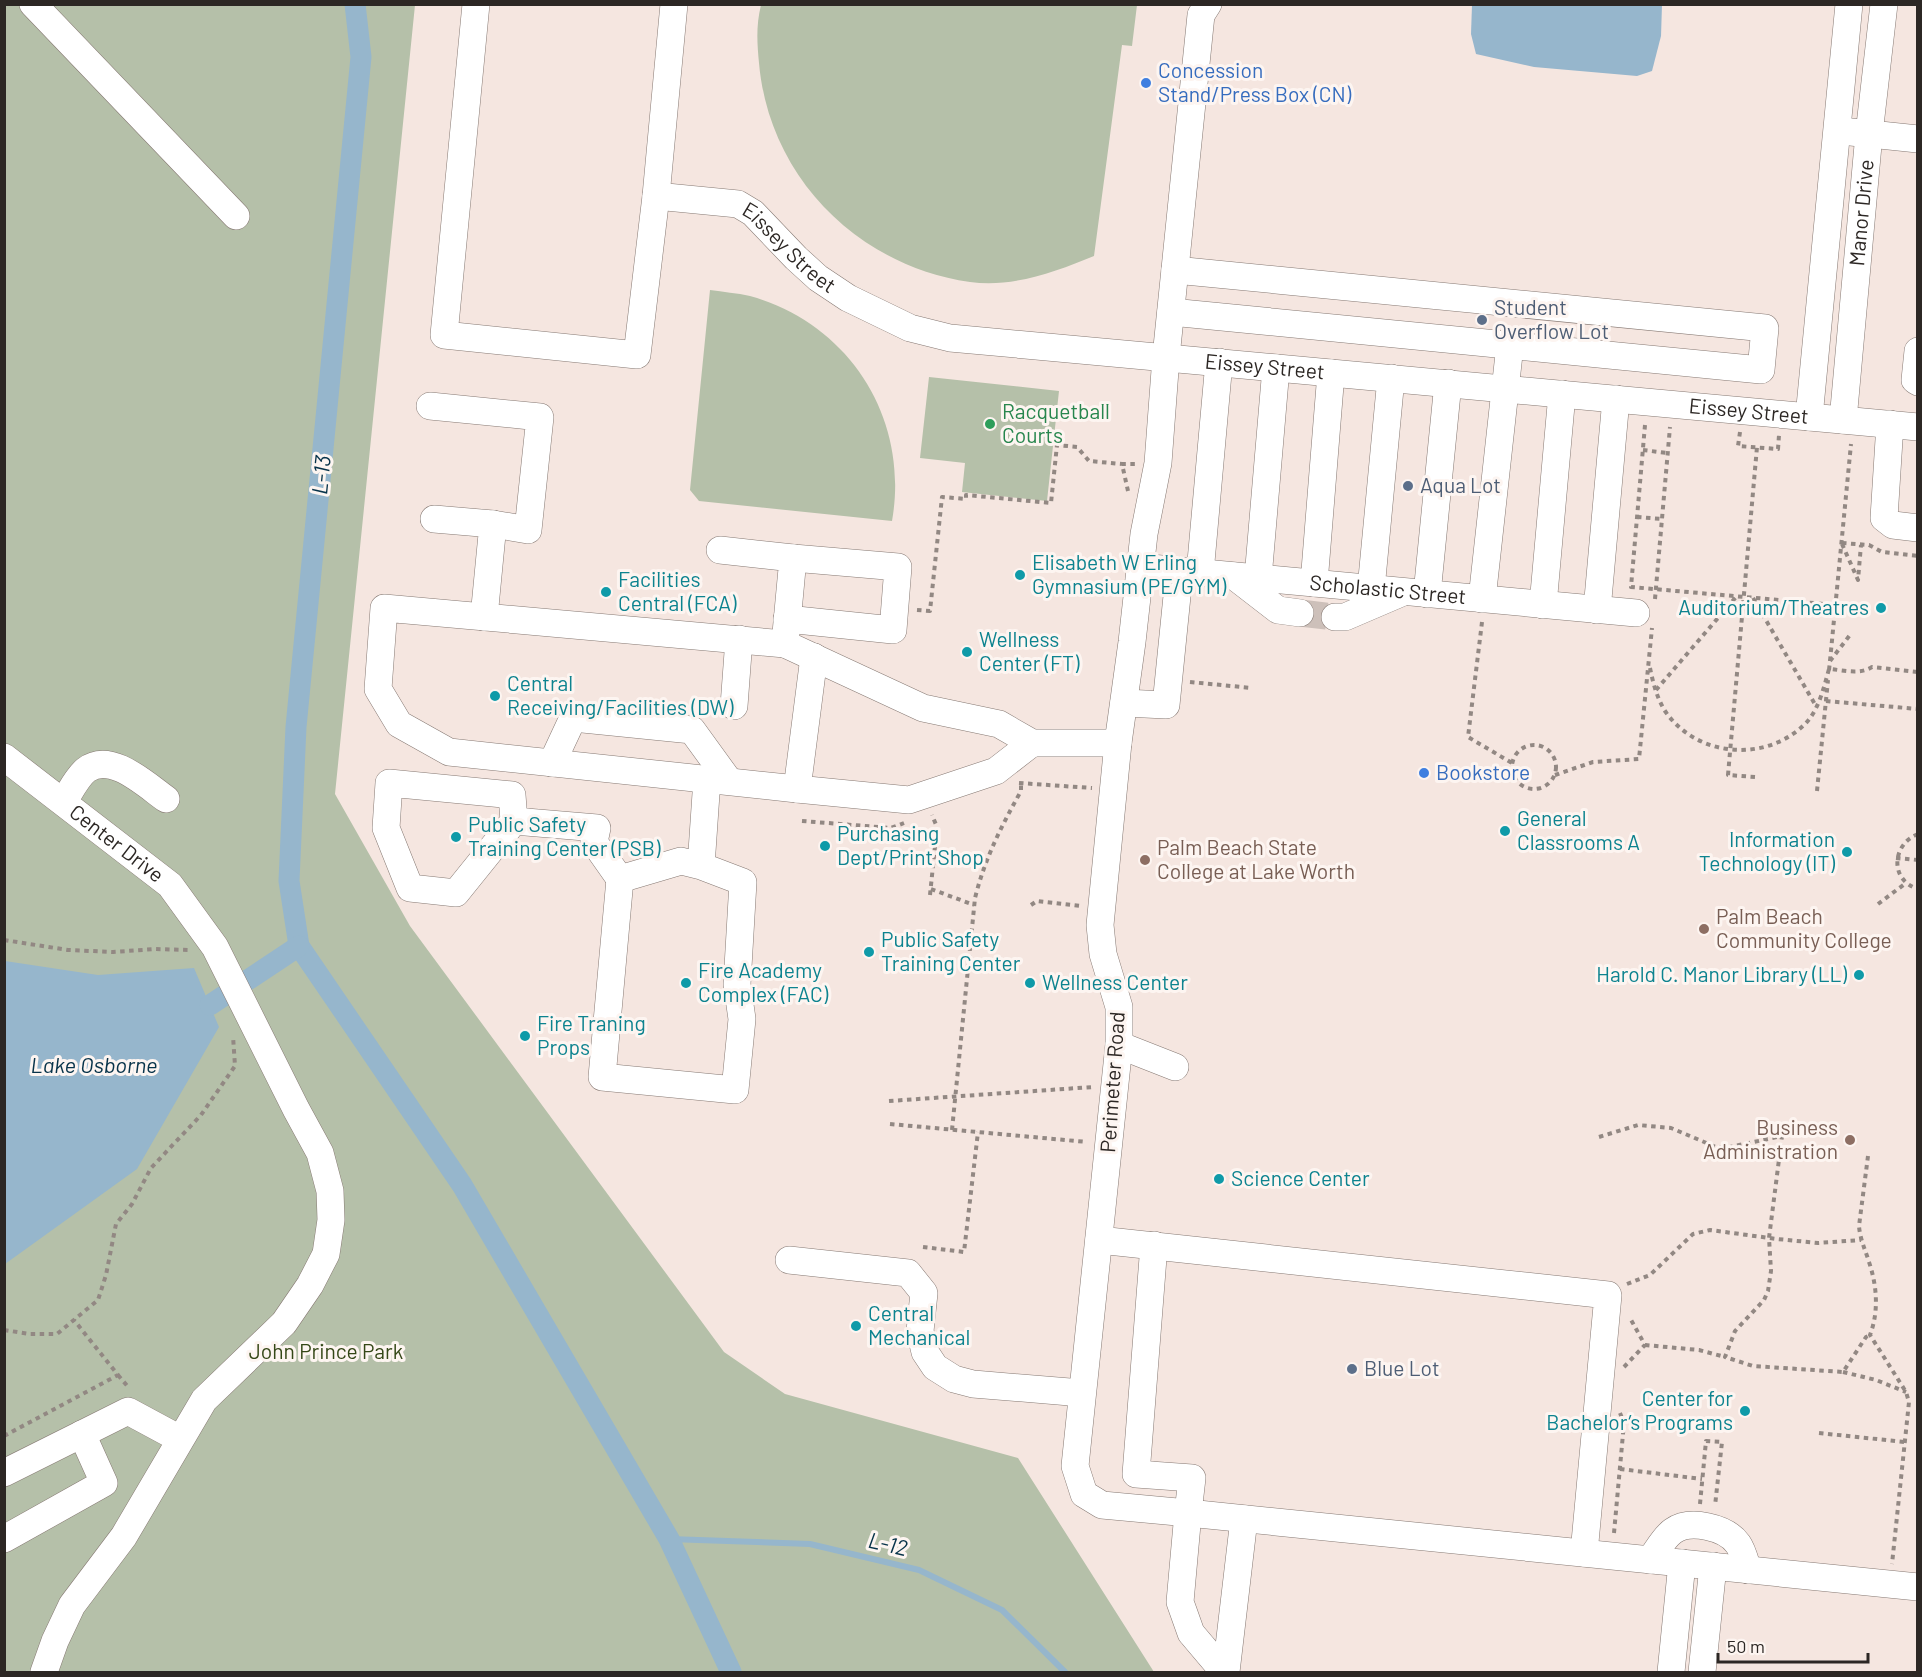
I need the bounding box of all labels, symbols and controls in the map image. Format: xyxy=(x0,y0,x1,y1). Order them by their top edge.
place label: Concession Stand/Press Box (CN) xyxy=(1158,57,1352,106)
marker: Concession Stand/Press Box (CN) xyxy=(1139,76,1153,90)
street label: Manor Drive xyxy=(1843,158,1878,267)
street label: Eissey Street xyxy=(739,196,841,297)
place label: Student Overflow Lot xyxy=(1494,294,1609,343)
marker: Student Overflow Lot xyxy=(1475,313,1489,327)
street label: Eissey Street xyxy=(1204,347,1326,383)
street label: Eissey Street xyxy=(1688,392,1810,428)
place label: Racquetball Courts xyxy=(1002,398,1110,447)
marker: Racquetball Courts xyxy=(983,417,997,431)
water label: L-13 xyxy=(305,454,335,496)
place label: Aqua Lot xyxy=(1420,472,1501,497)
marker: Aqua Lot xyxy=(1401,479,1415,493)
place label: Elisabeth W Erling Gymnasium (PE/GYM) xyxy=(1032,549,1227,598)
place label: Facilities Central (FCA) xyxy=(618,566,737,615)
marker: Elisabeth W Erling Gymnasium (PE/GYM) xyxy=(1013,568,1027,582)
street label: Scholastic Street xyxy=(1309,569,1467,608)
marker: Facilities Central (FCA) xyxy=(599,585,613,599)
place label: Auditorium/Theatres xyxy=(1678,594,1869,619)
marker: Auditorium/Theatres xyxy=(1874,601,1888,615)
place label: Wellness Center (FT) xyxy=(979,626,1080,675)
marker: Wellness Center (FT) xyxy=(960,645,974,659)
place label: Central Receiving/Facilities (DW) xyxy=(507,670,734,719)
marker: Central Receiving/Facilities (DW) xyxy=(488,689,502,703)
place label: Bookstore xyxy=(1436,759,1530,784)
marker: Bookstore xyxy=(1417,766,1431,780)
street label: Center Drive xyxy=(65,798,170,887)
place label: General Classrooms A xyxy=(1517,805,1640,854)
place label: Public Safety Training Center (PSB) xyxy=(468,811,661,860)
place label: Purchasing Dept/Print Shop xyxy=(837,820,984,869)
marker: General Classrooms A xyxy=(1498,824,1512,838)
place label: Information Technology (IT) xyxy=(1699,826,1836,875)
marker: Public Safety Training Center (PSB) xyxy=(449,830,463,844)
place label: Palm Beach State College at Lake Worth xyxy=(1157,834,1355,883)
marker: Purchasing Dept/Print Shop xyxy=(818,839,832,853)
marker: Information Technology (IT) xyxy=(1840,845,1854,859)
marker: Palm Beach State College at Lake Worth xyxy=(1138,853,1152,867)
place label: Palm Beach Community College xyxy=(1716,903,1892,952)
marker: Palm Beach Community College xyxy=(1697,922,1711,936)
place label: Public Safety Training Center xyxy=(881,926,1021,975)
marker: Public Safety Training Center xyxy=(862,945,876,959)
place label: Fire Academy Complex (FAC) xyxy=(698,957,829,1006)
place label: Harold C. Manor Library (LL) xyxy=(1596,961,1848,986)
marker: Harold C. Manor Library (LL) xyxy=(1852,968,1866,982)
place label: Wellness Center xyxy=(1042,969,1188,994)
marker: Fire Academy Complex (FAC) xyxy=(679,976,693,990)
marker: Wellness Center xyxy=(1023,976,1037,990)
place label: Fire Traning Props xyxy=(537,1010,646,1059)
street label: Perimeter Road xyxy=(1094,1011,1129,1153)
marker: Fire Traning Props xyxy=(518,1029,532,1043)
water label: Lake Osborne xyxy=(31,1051,157,1077)
place label: Business Administration xyxy=(1703,1114,1838,1163)
marker: Business Administration xyxy=(1843,1133,1857,1147)
place label: Science Center xyxy=(1231,1165,1370,1190)
marker: Science Center xyxy=(1212,1172,1226,1186)
place label: Central Mechanical xyxy=(868,1300,970,1349)
marker: Central Mechanical xyxy=(849,1319,863,1333)
park label: John Prince Park xyxy=(249,1338,403,1363)
place label: Blue Lot xyxy=(1364,1355,1440,1380)
marker: Blue Lot xyxy=(1345,1362,1359,1376)
place label: Center for Bachelor’s Programs xyxy=(1546,1385,1733,1434)
marker: Center for Bachelor’s Programs xyxy=(1738,1404,1752,1418)
water label: L-12 xyxy=(866,1526,910,1560)
scale bar xyxy=(1718,1626,1868,1664)
text: 50 m xyxy=(1727,1635,1765,1657)

